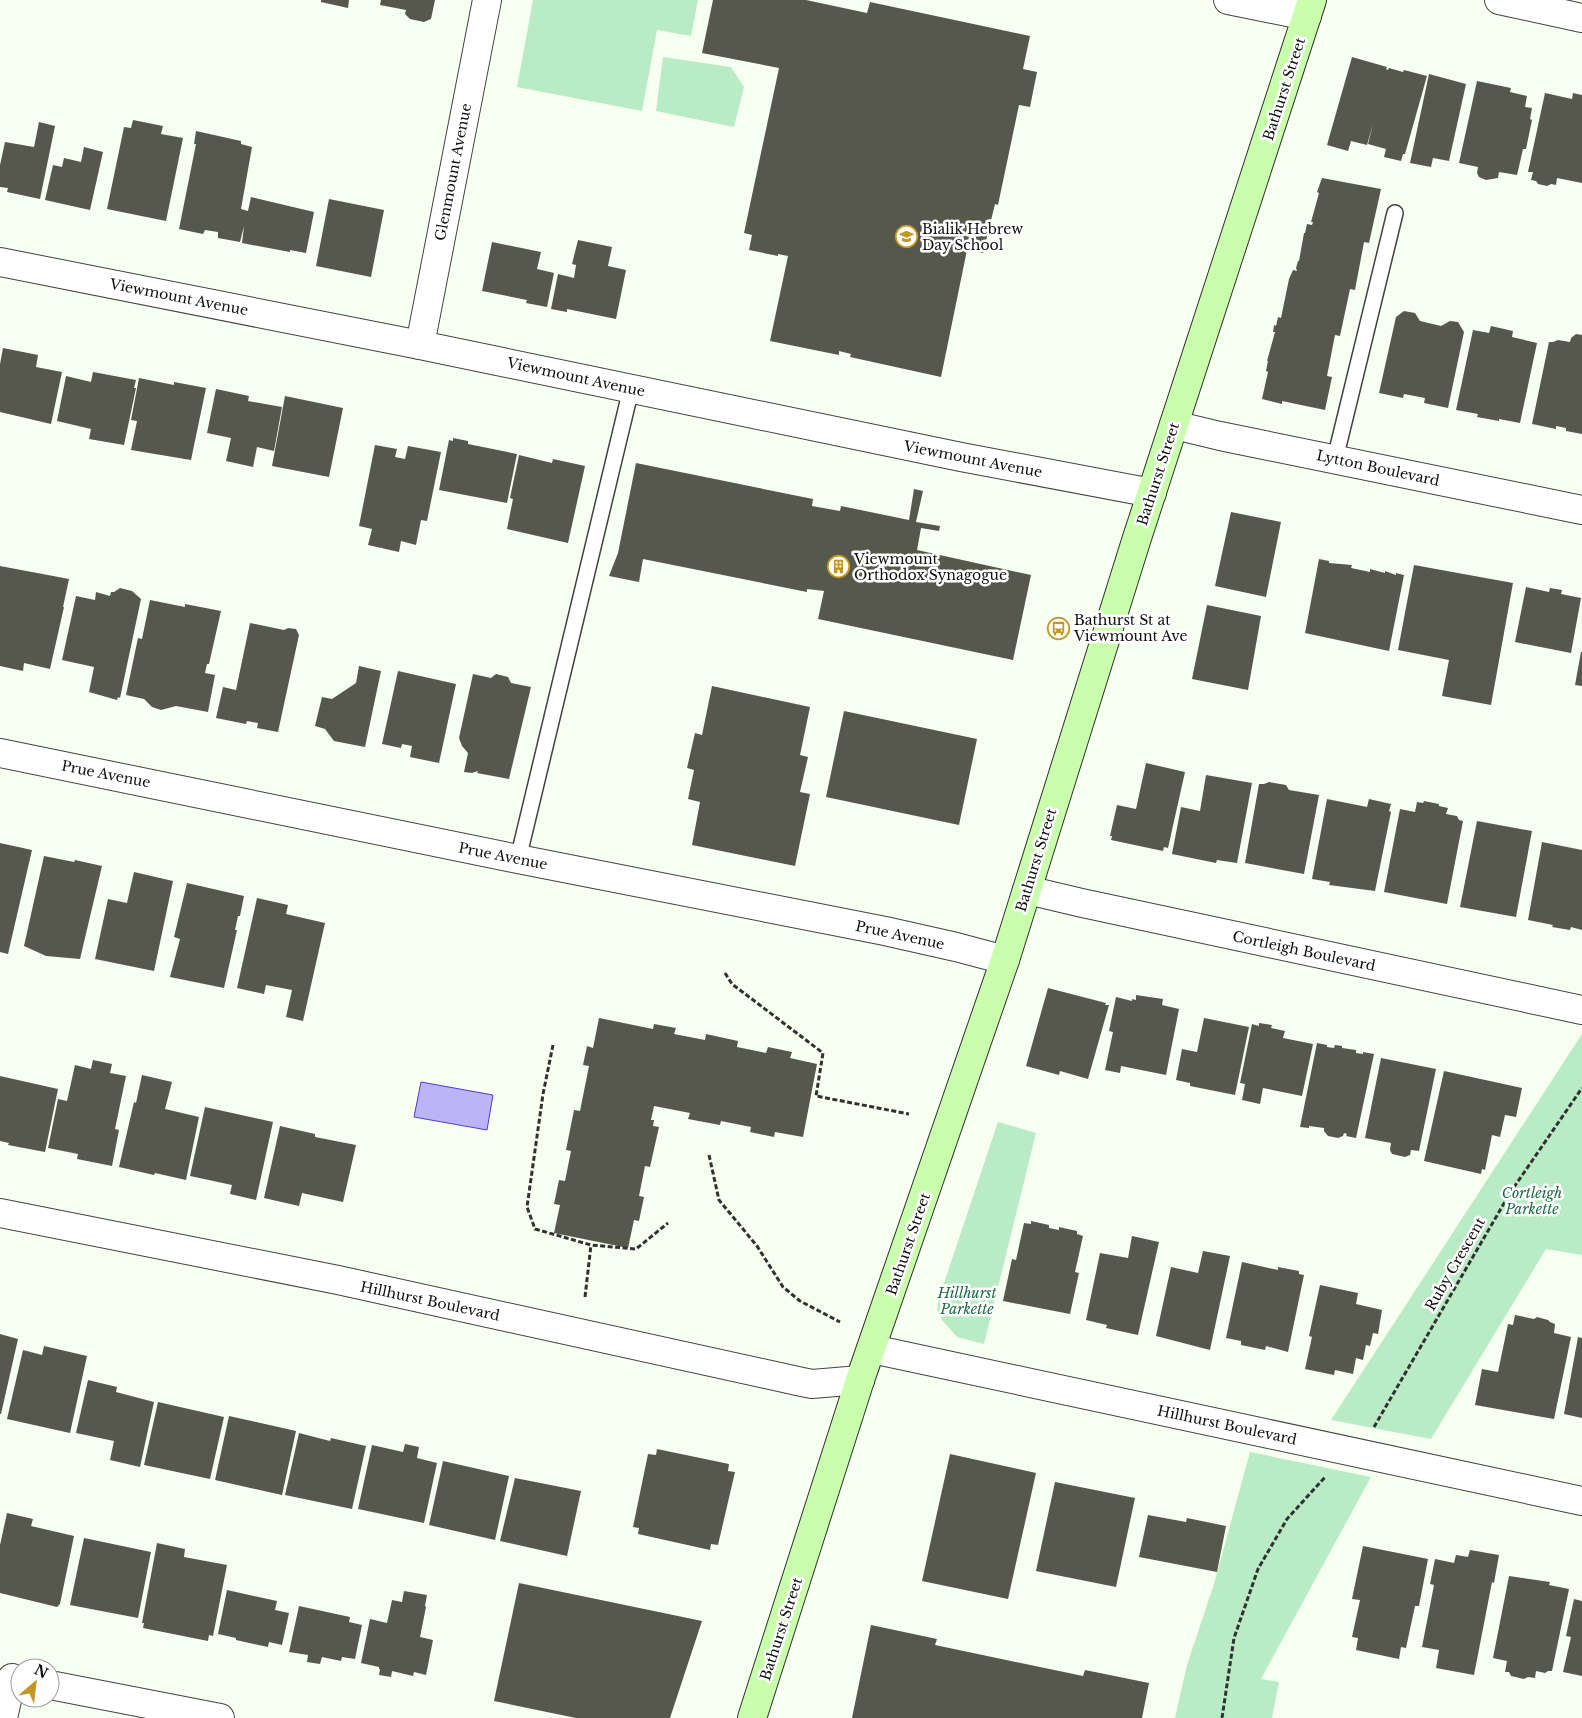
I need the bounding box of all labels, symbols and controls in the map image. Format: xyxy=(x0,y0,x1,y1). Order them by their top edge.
street label: Bathurst Street xyxy=(1259,35,1309,143)
street label: Glenmount Avenue xyxy=(431,102,475,242)
place label: Bialik Hebrew Day School xyxy=(922,220,1023,254)
school or university icon: Bialik Hebrew Day School xyxy=(894,225,918,249)
street label: Viewmount Avenue xyxy=(107,275,250,319)
street label: Viewmount Avenue xyxy=(504,353,647,400)
street label: Bathurst Street xyxy=(1133,420,1183,528)
street label: Viewmount Avenue xyxy=(901,437,1044,481)
street label: Lytton Boulevard xyxy=(1315,446,1442,490)
place label: Viewmount Orthodox Synagogue xyxy=(853,550,1007,584)
building icon: Viewmount Orthodox Synagogue xyxy=(826,555,850,579)
place label: Bathurst St at Viewmount Ave xyxy=(1073,611,1188,645)
bus stop icon: Bathurst St at Viewmount Ave xyxy=(1046,616,1070,640)
street label: Prue Avenue xyxy=(60,757,152,791)
street label: Bathurst Street xyxy=(1012,805,1060,914)
street label: Prue Avenue xyxy=(457,839,549,873)
street label: Prue Avenue xyxy=(854,917,946,953)
street label: Cortleigh Boulevard xyxy=(1231,927,1378,975)
park label: Cortleigh Parkette xyxy=(1502,1184,1562,1218)
street label: Bathurst Street xyxy=(882,1190,934,1298)
street label: Ruby Crescent xyxy=(1421,1214,1489,1314)
street label: Hillhurst Boulevard xyxy=(359,1277,502,1325)
park label: Hillhurst Parkette xyxy=(936,1284,997,1318)
street label: Hillhurst Boulevard xyxy=(1156,1401,1299,1449)
street label: Bathurst Street xyxy=(756,1575,806,1683)
north arrow xyxy=(10,1658,60,1708)
text: N xyxy=(31,1660,51,1683)

